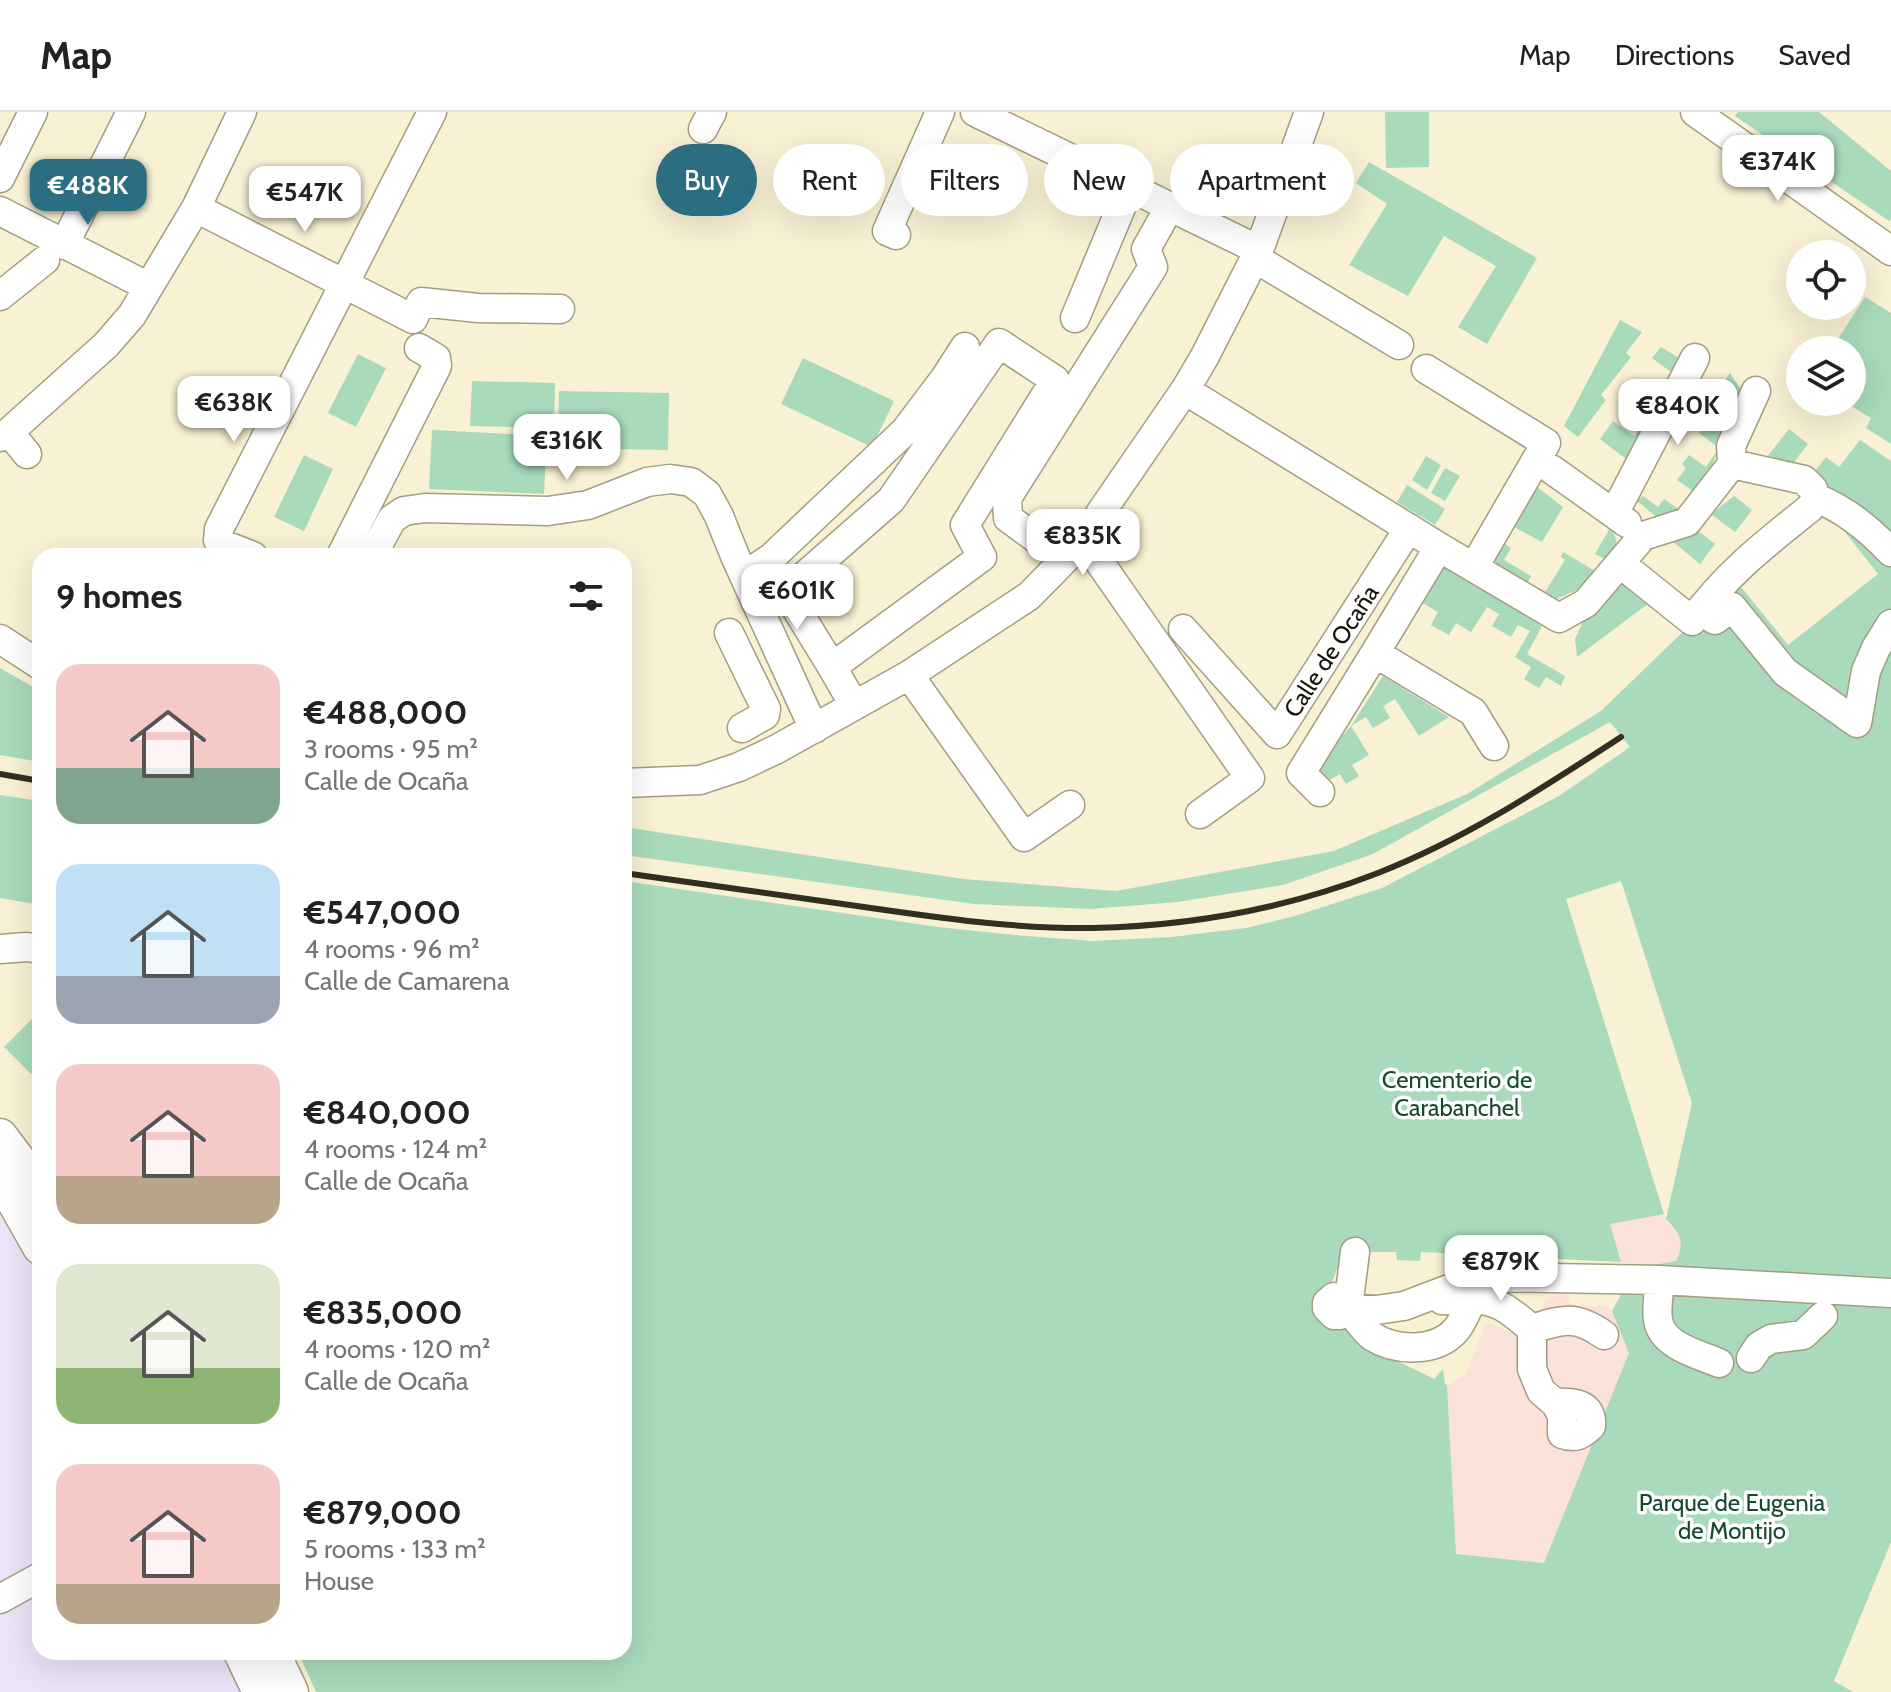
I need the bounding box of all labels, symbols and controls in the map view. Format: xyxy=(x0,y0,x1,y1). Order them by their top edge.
text: Map xyxy=(40,32,112,79)
text: Map xyxy=(1519,38,1571,72)
text: Directions xyxy=(1615,38,1734,72)
text: Saved xyxy=(1778,38,1851,72)
pin: €374K xyxy=(1722,135,1834,203)
chip: Buy xyxy=(656,144,757,216)
chip: Rent xyxy=(773,144,885,216)
chip: Filters xyxy=(901,144,1028,216)
chip: New xyxy=(1044,144,1154,216)
chip: Apartment xyxy=(1170,144,1354,216)
text: €374K xyxy=(1740,145,1816,177)
pin: €488K xyxy=(32,159,144,227)
pin: €547K xyxy=(249,166,361,234)
text: €488K xyxy=(48,169,128,201)
text: €547K xyxy=(267,176,343,208)
map controls xyxy=(1786,240,1866,416)
button: locate xyxy=(1786,240,1866,320)
button: layers xyxy=(1786,336,1866,416)
pin: €638K xyxy=(178,376,290,444)
pin: €840K xyxy=(1622,379,1734,447)
text: €638K xyxy=(195,386,273,418)
text: €840K xyxy=(1636,389,1720,421)
pin: €316K xyxy=(511,414,623,482)
text: €316K xyxy=(531,424,603,456)
pin: €835K xyxy=(1027,509,1139,577)
text: €835K xyxy=(1045,519,1121,551)
pin: €601K xyxy=(741,564,853,632)
icon: filters xyxy=(564,574,608,618)
text: €601K xyxy=(759,574,835,606)
text: 9 homes xyxy=(56,575,182,617)
street label: Calle de Ocaña xyxy=(1277,579,1385,723)
text: €488,000 xyxy=(304,691,468,733)
icon: home xyxy=(120,696,216,792)
text: 3 rooms · 95 m² xyxy=(304,733,478,765)
text: Calle de Ocaña xyxy=(304,765,469,797)
text: €547,000 xyxy=(304,891,461,933)
icon: home xyxy=(120,896,216,992)
text: 4 rooms · 96 m² xyxy=(304,933,480,965)
text: Calle de Camarena xyxy=(304,965,509,997)
park label: Cementerio de Carabanchel xyxy=(1382,1065,1532,1122)
text: €840,000 xyxy=(304,1091,471,1133)
icon: home xyxy=(120,1096,216,1192)
text: 4 rooms · 124 m² xyxy=(304,1133,487,1165)
text: Calle de Ocaña xyxy=(304,1165,469,1197)
pin: €879K xyxy=(1445,1235,1557,1303)
text: €879K xyxy=(1463,1245,1539,1277)
text: €835,000 xyxy=(304,1291,463,1333)
icon: home xyxy=(120,1296,216,1392)
text: 4 rooms · 120 m² xyxy=(304,1333,490,1365)
text: Calle de Ocaña xyxy=(304,1365,469,1397)
park label: Parque de Eugenia de Montijo xyxy=(1639,1488,1826,1545)
text: €879,000 xyxy=(304,1491,462,1533)
icon: home xyxy=(120,1496,216,1592)
text: 5 rooms · 133 m² xyxy=(304,1533,486,1565)
text: House xyxy=(304,1565,374,1597)

